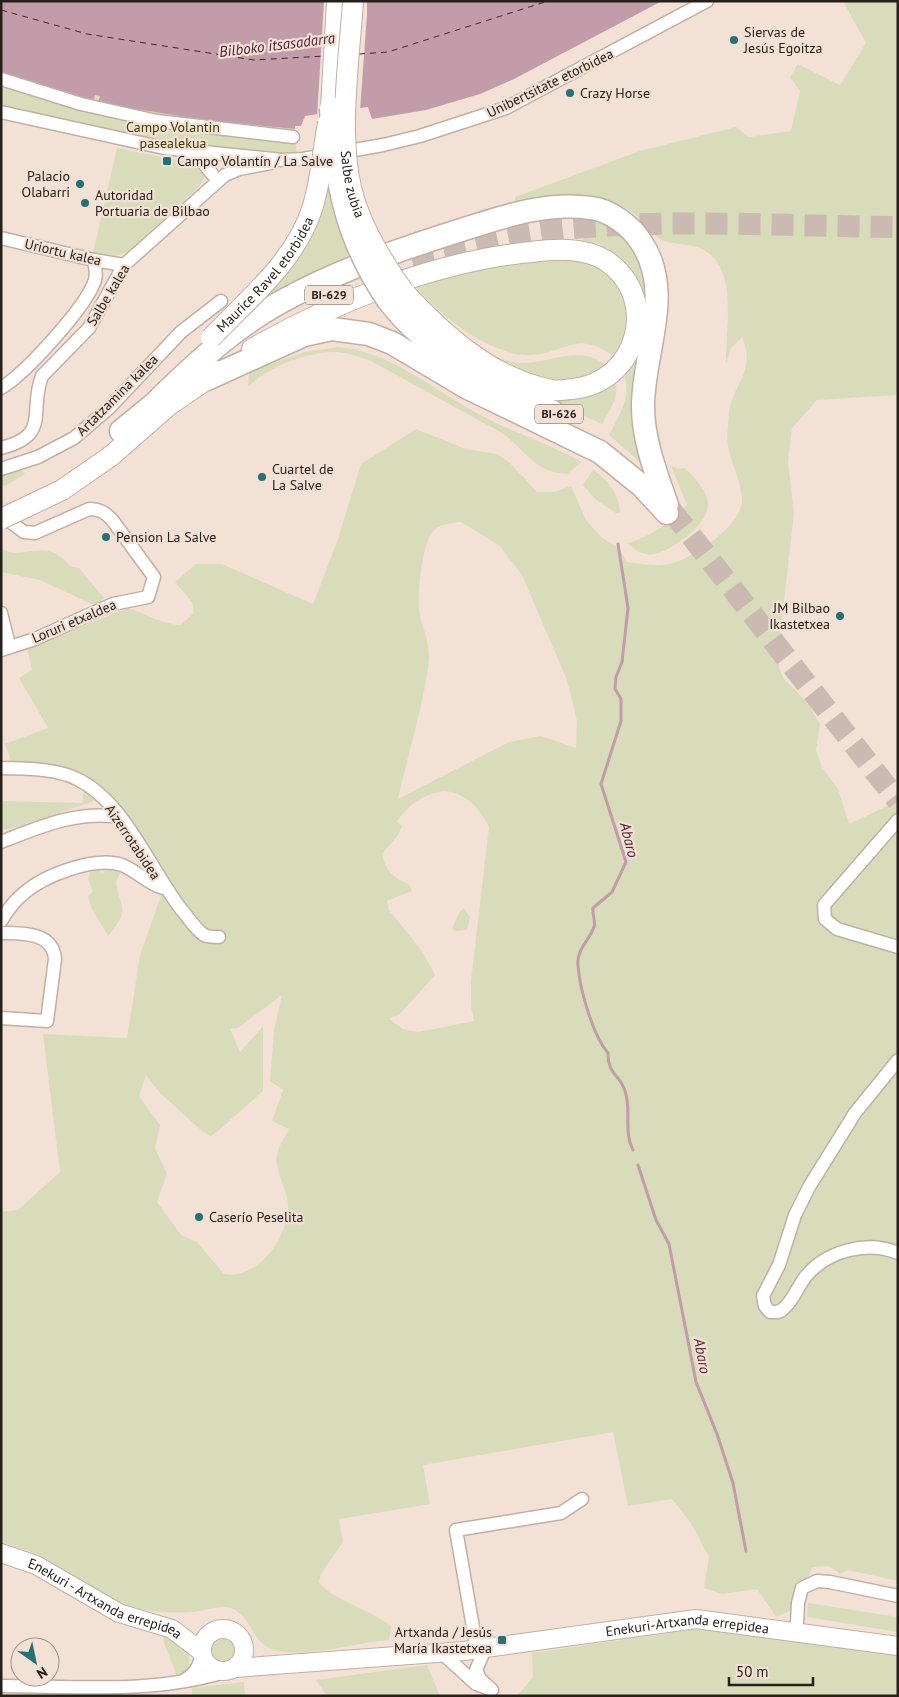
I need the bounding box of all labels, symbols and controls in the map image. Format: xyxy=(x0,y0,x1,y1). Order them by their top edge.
place label: Siervas de Jesús Egoitza xyxy=(743,23,823,57)
water label: Bilboko itsasadarra xyxy=(218,28,337,61)
marker: Siervas de Jesús Egoitza xyxy=(728,34,740,46)
street label: Unibertsitate etorbidea xyxy=(484,44,616,122)
place label: Crazy Horse xyxy=(580,84,650,102)
marker: Crazy Horse xyxy=(564,87,576,99)
park label: Campo Volantin pasealekua xyxy=(126,118,220,152)
street label: Salbe zubia xyxy=(337,150,369,220)
place label: Campo Volantín / La Salve xyxy=(177,152,333,170)
marker: Campo Volantín / La Salve xyxy=(161,155,173,167)
place label: Palacio Olabarri xyxy=(22,167,70,201)
marker: Palacio Olabarri xyxy=(74,178,86,190)
place label: Autoridad Portuaria de Bilbao xyxy=(95,186,210,220)
marker: Autoridad Portuaria de Bilbao xyxy=(79,197,91,209)
street label: Maurice Ravel etorbidea xyxy=(213,214,317,336)
street label: Uriortu kalea xyxy=(23,234,103,270)
street label: Salbe kalea xyxy=(83,261,133,329)
road number: BI-629 xyxy=(305,286,353,304)
street label: Artatzamina kalea xyxy=(72,350,162,440)
road number: BI-626 xyxy=(535,404,583,424)
place label: Cuartel de La Salve xyxy=(272,460,334,494)
marker: Cuartel de La Salve xyxy=(256,471,268,483)
place label: Pension La Salve xyxy=(116,528,216,546)
marker: Pension La Salve xyxy=(100,531,112,543)
street label: Loruri etxaldea xyxy=(29,595,119,647)
place label: JM Bilbao Ikastetxea xyxy=(769,599,830,633)
marker: JM Bilbao Ikastetxea xyxy=(834,610,846,622)
street label: Aizerrotabidea xyxy=(101,801,165,883)
water label: Abaro xyxy=(616,819,643,860)
place label: Caserío Peselita xyxy=(209,1208,303,1226)
marker: Caserío Peselita xyxy=(193,1211,205,1223)
water label: Abaro xyxy=(690,1336,715,1375)
street label: Enekuri - Artxanda errepidea xyxy=(26,1554,186,1643)
street label: Enekuri-Artxanda errepidea xyxy=(604,1610,770,1640)
place label: Artxanda / Jesús María Ikastetxea xyxy=(394,1623,492,1657)
marker: Artxanda / Jesús María Ikastetxea xyxy=(496,1634,508,1646)
north arrow xyxy=(10,1637,60,1687)
scale bar xyxy=(729,1654,813,1686)
text: 50 m xyxy=(736,1662,769,1681)
text: N xyxy=(33,1663,51,1683)

